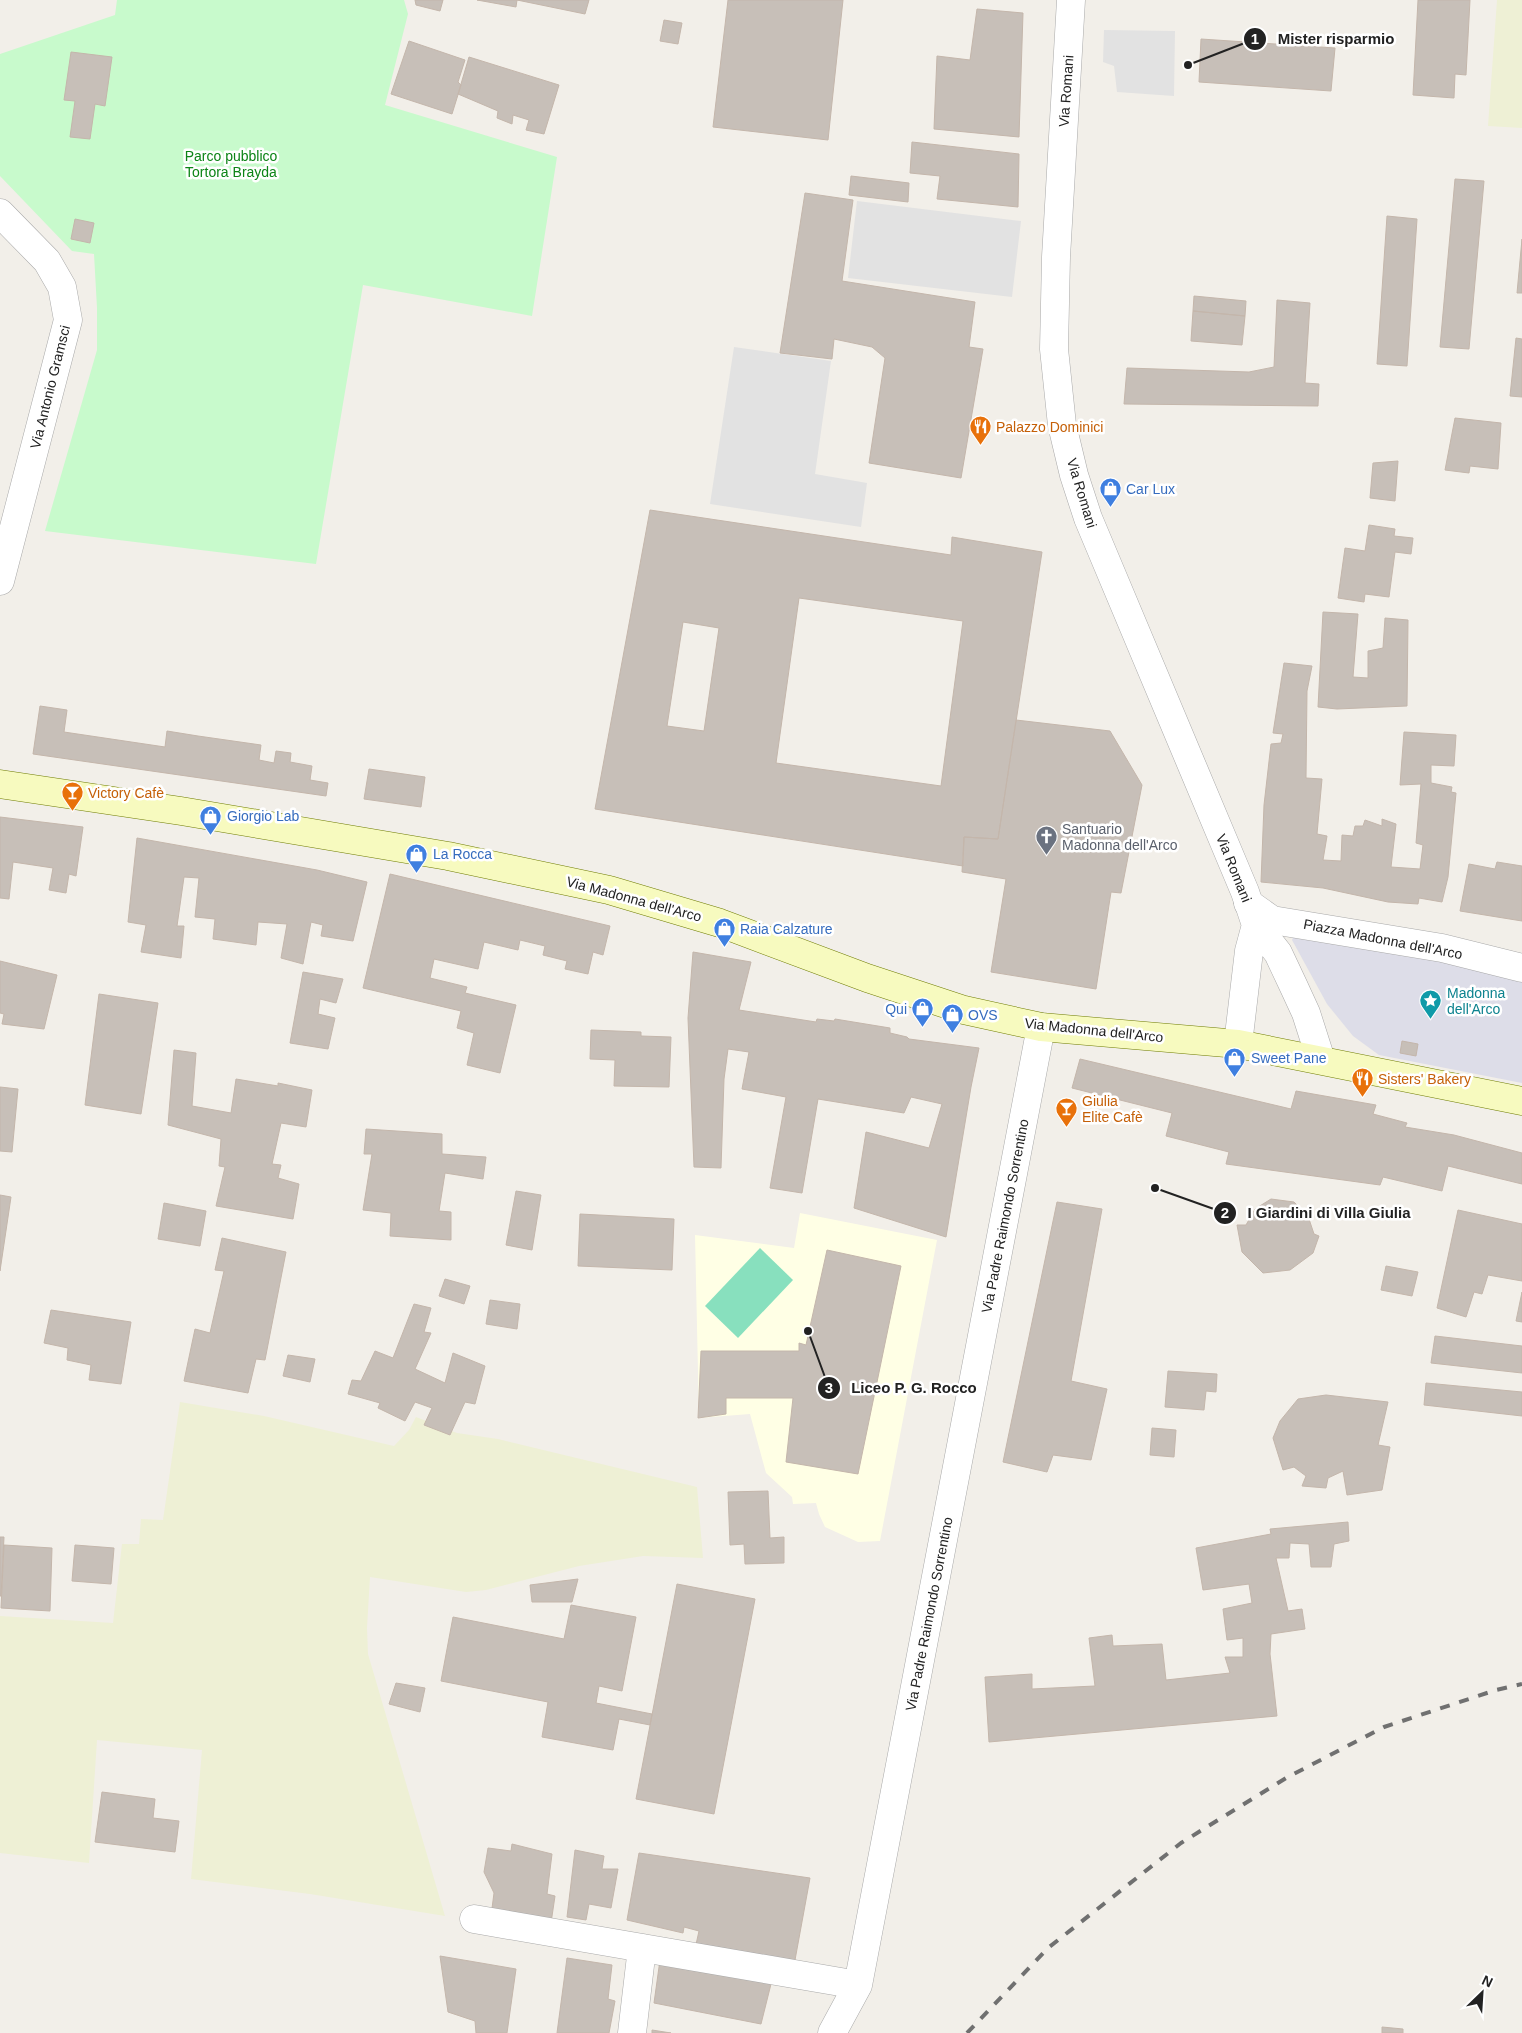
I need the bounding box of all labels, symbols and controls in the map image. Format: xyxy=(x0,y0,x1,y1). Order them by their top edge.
callout: Mister risparmio xyxy=(1242,24,1404,54)
text: 1 xyxy=(1251,30,1259,47)
text: Mister risparmio xyxy=(1278,30,1394,47)
street label: Via Romani xyxy=(1056,54,1076,128)
park label: Parco pubblico Tortora Brayda xyxy=(185,148,278,180)
street label: Via Antonio Gramsci xyxy=(27,324,73,450)
restaurant icon: Palazzo Dominici xyxy=(968,415,992,446)
place label: Palazzo Dominici xyxy=(996,419,1103,435)
street label: Via Romani xyxy=(1064,456,1100,530)
shop icon: Car Lux xyxy=(1098,477,1122,508)
place label: Car Lux xyxy=(1126,481,1175,497)
bar icon: Victory Cafè xyxy=(60,781,84,812)
place label: Victory Cafè xyxy=(88,785,164,801)
shop icon: Giorgio Lab xyxy=(199,804,223,835)
place label: Giorgio Lab xyxy=(227,808,300,824)
place label: Santuario Madonna dell'Arco xyxy=(1062,821,1178,853)
church icon: Santuario Madonna dell'Arco xyxy=(1034,825,1058,856)
street label: Via Romani xyxy=(1213,832,1255,904)
shop icon: La Rocca xyxy=(405,842,429,873)
place label: La Rocca xyxy=(433,846,492,862)
street label: Via Madonna dell'Arco xyxy=(565,873,704,925)
street label: Piazza Madonna dell'Arco xyxy=(1302,916,1464,962)
shop icon: Raia Calzature xyxy=(712,917,736,948)
place label: Raia Calzature xyxy=(740,921,833,937)
place label: Madonna dell'Arco xyxy=(1447,985,1506,1017)
place icon: Madonna dell'Arco xyxy=(1419,989,1443,1020)
shop icon: Qui xyxy=(911,997,935,1028)
place label: Qui xyxy=(885,1001,907,1017)
shop icon: OVS xyxy=(940,1003,964,1034)
place label: OVS xyxy=(968,1007,998,1023)
street label: Via Madonna dell'Arco xyxy=(1024,1015,1164,1045)
shop icon: Sweet Pane xyxy=(1223,1046,1247,1077)
place label: Sweet Pane xyxy=(1251,1050,1327,1066)
restaurant icon: Sisters' Bakery xyxy=(1350,1067,1374,1098)
place label: Sisters' Bakery xyxy=(1378,1071,1471,1087)
place label: Giulia Elite Cafè xyxy=(1082,1093,1143,1125)
bar icon: Giulia Elite Cafè xyxy=(1054,1097,1078,1128)
street label: Via Padre Raimondo Sorrentino xyxy=(978,1117,1032,1314)
callout: I Giardini di Villa Giulia xyxy=(1213,1198,1421,1228)
text: 2 xyxy=(1221,1204,1229,1221)
text: I Giardini di Villa Giulia xyxy=(1247,1204,1411,1221)
callout: Liceo P. G. Rocco xyxy=(816,1373,987,1403)
text: 3 xyxy=(825,1379,833,1396)
text: Liceo P. G. Rocco xyxy=(851,1379,977,1396)
street label: Via Padre Raimondo Sorrentino xyxy=(902,1515,956,1712)
north arrow xyxy=(1457,1968,1507,2018)
text: N xyxy=(1480,1972,1495,1991)

